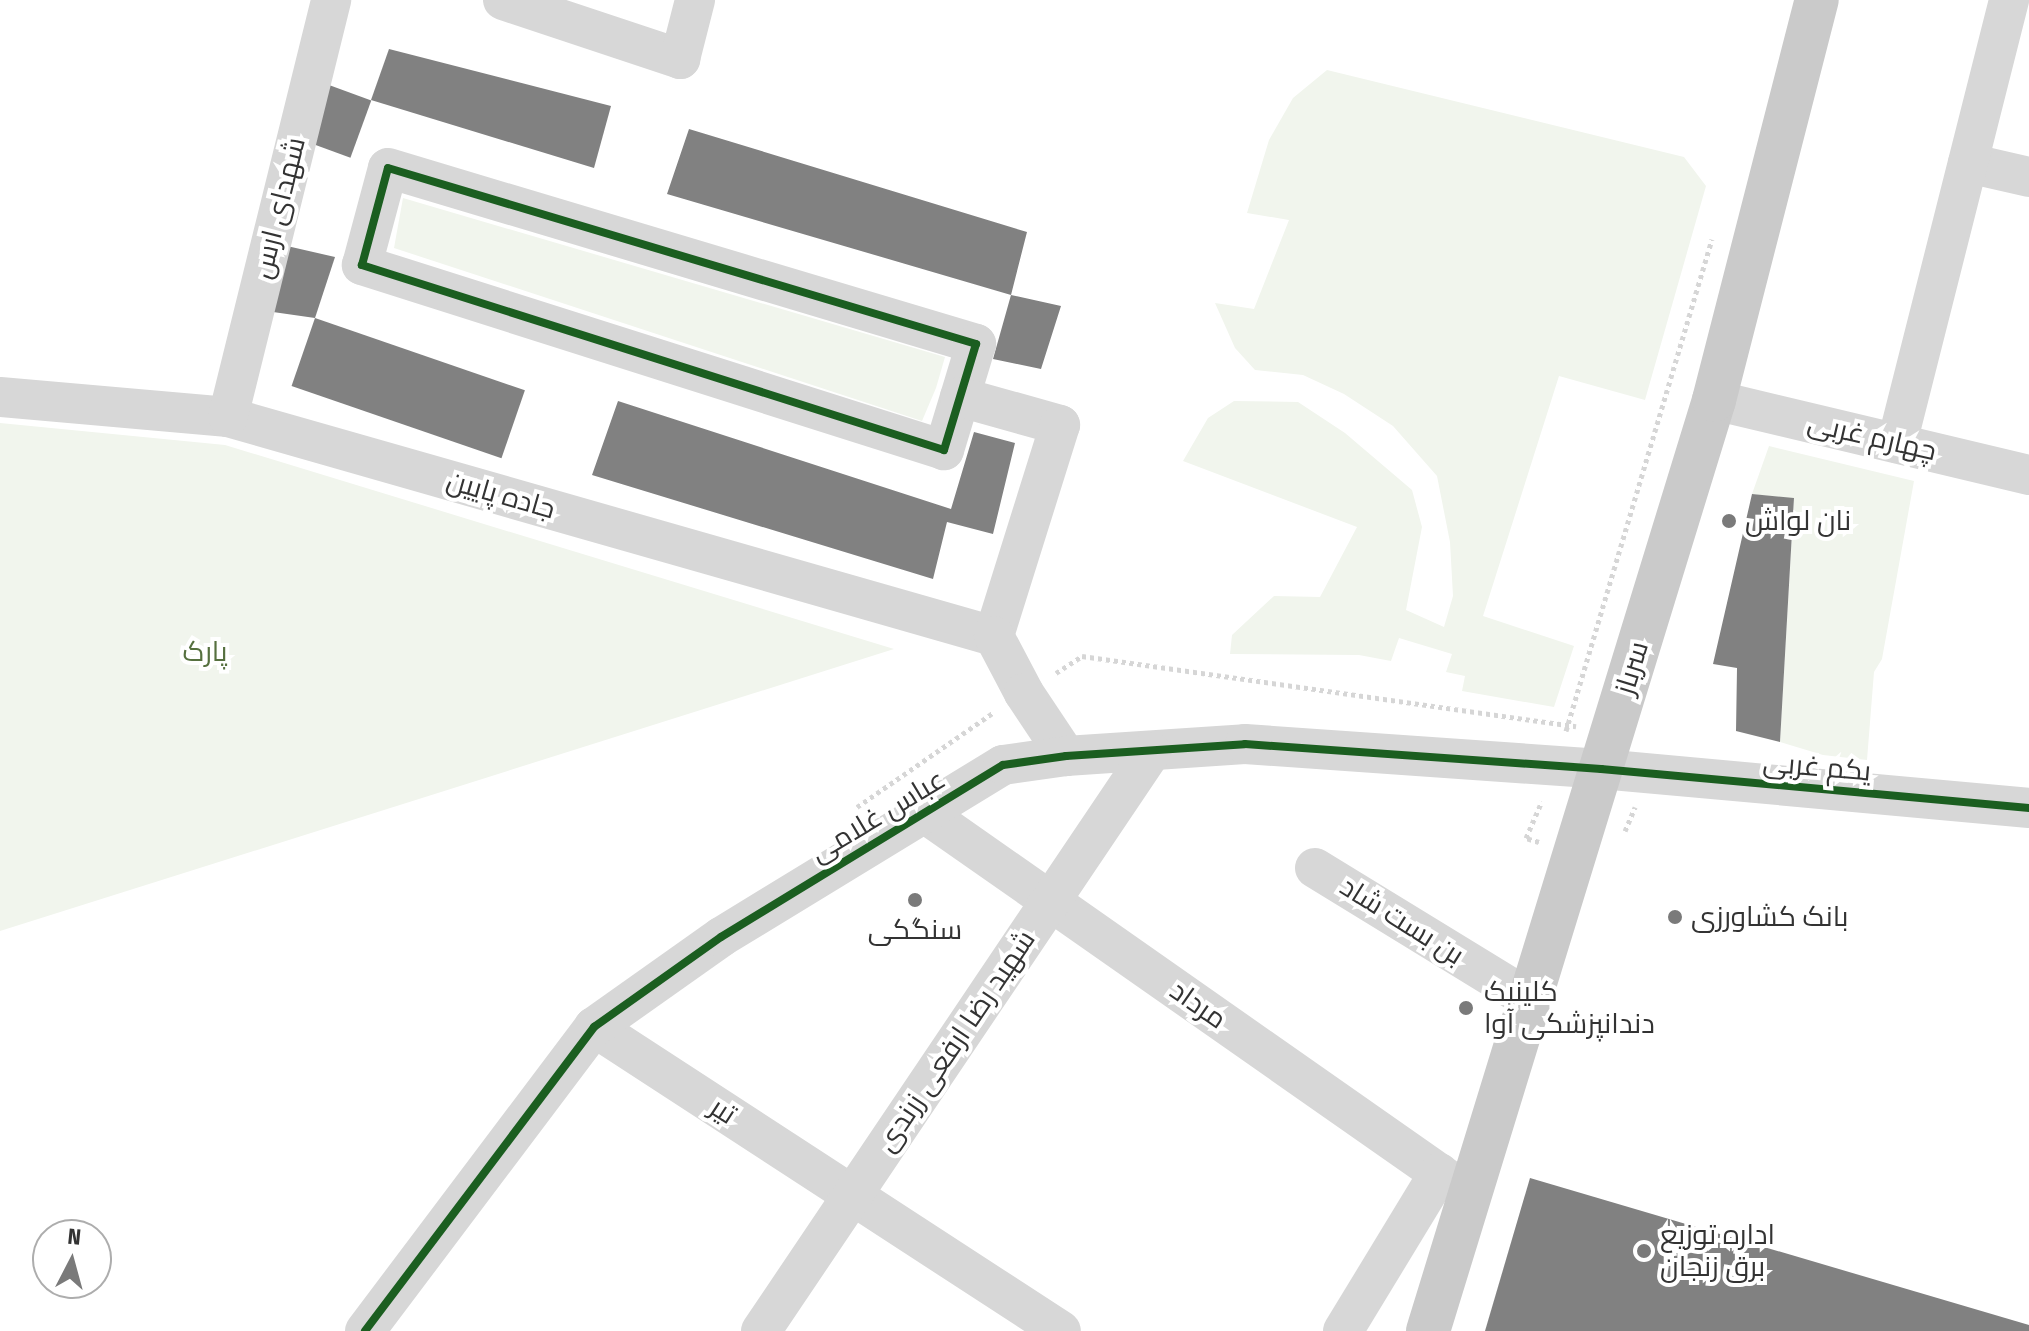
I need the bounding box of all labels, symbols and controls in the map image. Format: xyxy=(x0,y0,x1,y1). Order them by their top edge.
street label: شهدای ارس xyxy=(245,134,313,282)
street label: چهارم غربی xyxy=(1804,406,1940,468)
street label: جاده پایین xyxy=(443,464,559,526)
place label: نان لواش xyxy=(1745,504,1851,538)
marker: نان لواش xyxy=(1720,512,1738,530)
park label: پارک xyxy=(182,635,228,669)
street label: سرباز xyxy=(1608,637,1656,699)
street label: یکم غربی xyxy=(1762,746,1872,788)
street label: عباس غلامی xyxy=(804,763,952,869)
street label: بن بست شاد xyxy=(1334,870,1470,972)
marker: سنگکی xyxy=(906,891,924,909)
place label: بانک کشاورزی xyxy=(1691,900,1849,934)
marker: بانک کشاورزی xyxy=(1666,908,1684,926)
place label: سنگکی xyxy=(868,913,962,947)
street label: شهید رضا ارفعی زرندی xyxy=(869,924,1043,1158)
street label: مرداد xyxy=(1163,974,1233,1036)
place label: کلینیک دندانپزشکی آوا xyxy=(1484,975,1655,1041)
marker: کلینیک دندانپزشکی آوا xyxy=(1455,997,1477,1019)
street label: تیر xyxy=(704,1090,742,1132)
place label: اداره توزیع برق زنجان xyxy=(1660,1218,1775,1284)
north arrow xyxy=(32,1219,112,1299)
text: N xyxy=(66,1223,82,1251)
marker: اداره توزیع برق زنجان xyxy=(1635,1242,1653,1260)

